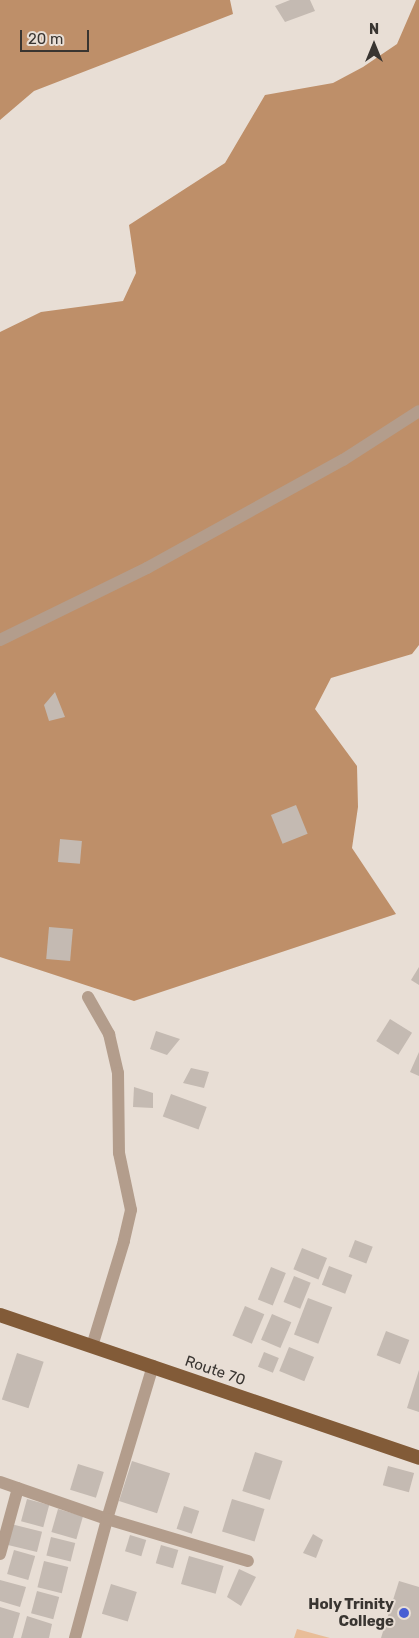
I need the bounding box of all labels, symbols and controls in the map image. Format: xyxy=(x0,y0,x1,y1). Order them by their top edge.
scale bar xyxy=(22,20,91,52)
north arrow xyxy=(349,20,399,70)
text: N xyxy=(369,21,379,38)
text: 20 m xyxy=(28,30,63,48)
street label: Route 70 xyxy=(183,1352,247,1390)
place label: Holy Trinity College xyxy=(308,1595,394,1630)
marker: Holy Trinity College xyxy=(398,1607,410,1619)

